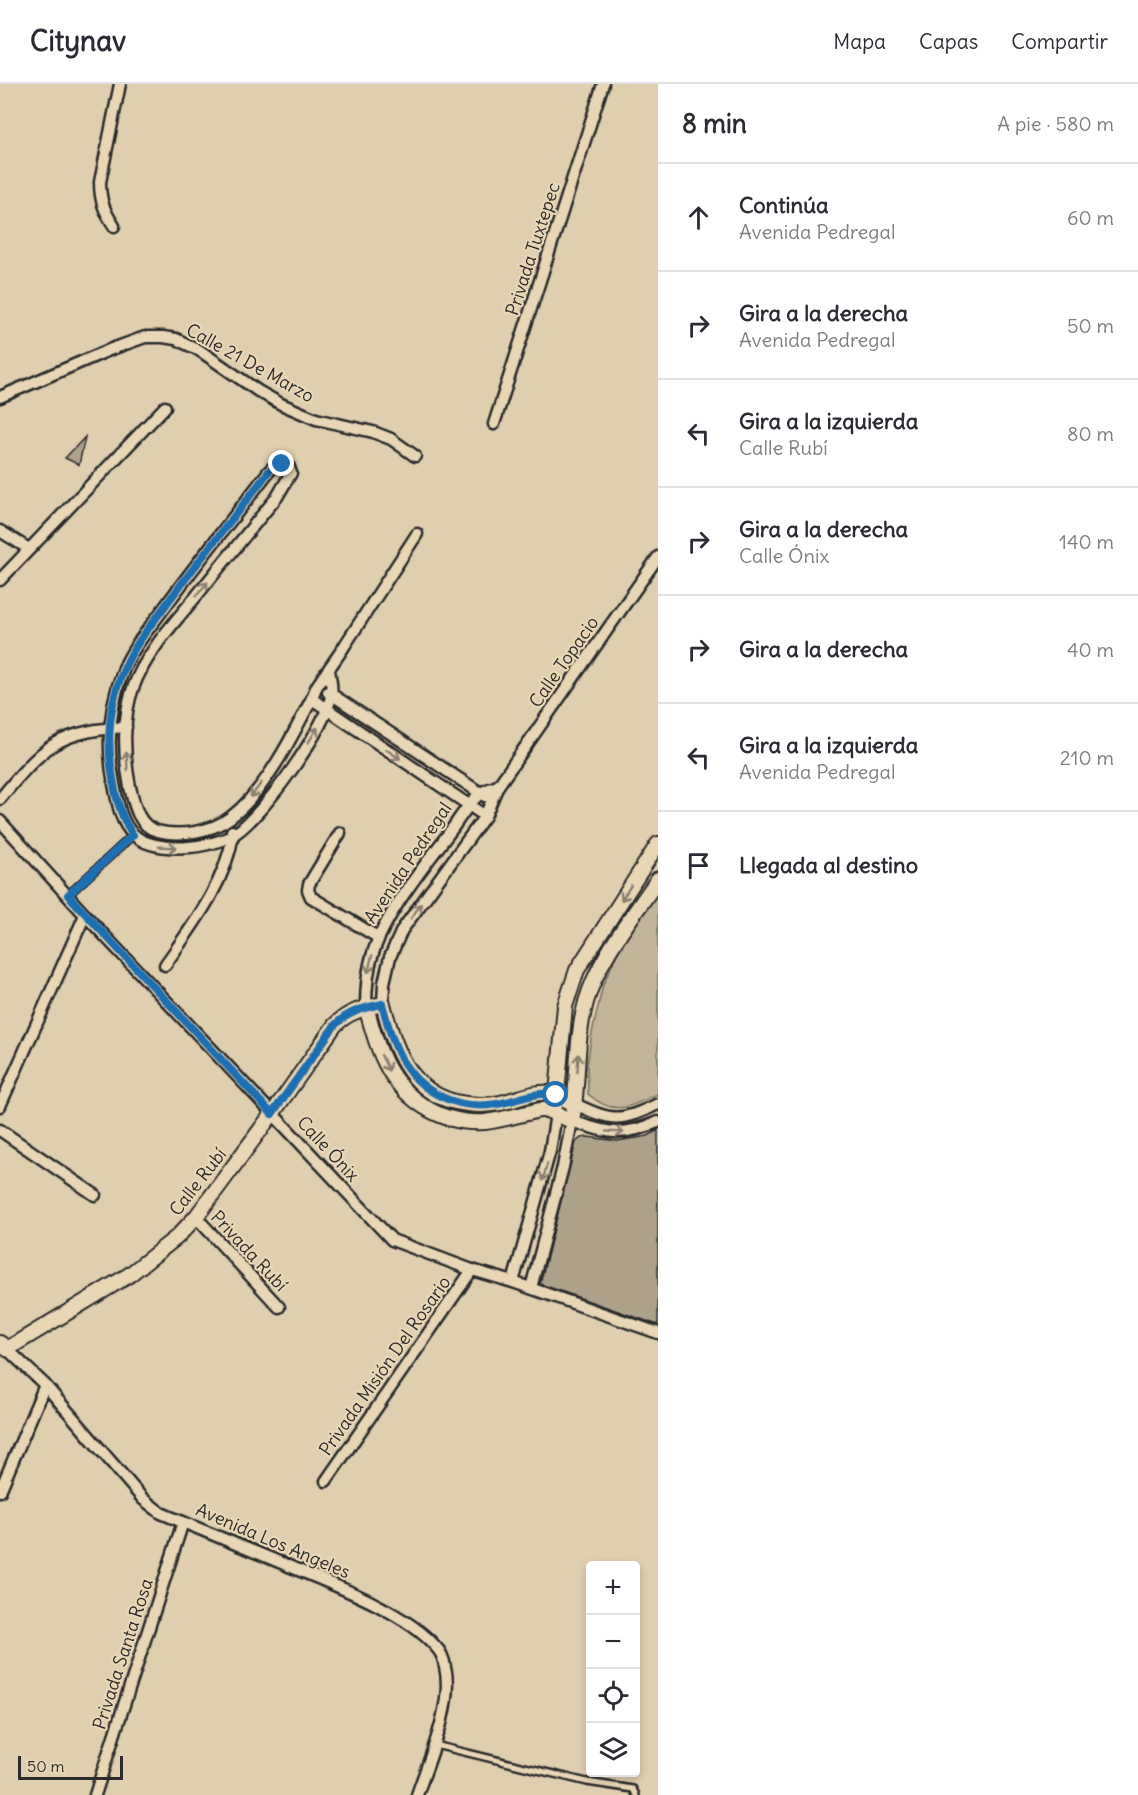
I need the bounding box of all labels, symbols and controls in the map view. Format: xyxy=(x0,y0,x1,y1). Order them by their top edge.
text: Citynav xyxy=(30,23,126,59)
text: Mapa xyxy=(833,28,886,55)
text: Capas xyxy=(919,28,978,55)
text: Compartir xyxy=(1011,28,1108,55)
text: 8 min xyxy=(682,107,747,140)
text: A pie · 580 m xyxy=(997,111,1114,136)
street label: Privada Tuxtepec xyxy=(500,179,565,318)
text: Continúa xyxy=(739,191,828,219)
icon: ahead xyxy=(682,201,715,234)
text: 60 m xyxy=(1067,205,1114,230)
text: Avenida Pedregal xyxy=(739,219,895,244)
text: Gira a la derecha xyxy=(739,299,908,327)
icon: right xyxy=(682,309,715,342)
text: 50 m xyxy=(1067,313,1114,338)
street label: Calle 21 De Marzo xyxy=(182,318,318,407)
text: Avenida Pedregal xyxy=(739,327,895,352)
text: Gira a la izquierda xyxy=(739,407,918,435)
icon: left xyxy=(682,417,715,450)
text: 80 m xyxy=(1067,421,1114,446)
text: Calle Rubí xyxy=(739,435,828,460)
route end xyxy=(268,450,294,476)
text: Gira a la derecha xyxy=(739,515,908,543)
icon: right xyxy=(682,525,715,558)
text: 140 m xyxy=(1059,529,1114,554)
text: Calle Ónix xyxy=(739,543,829,568)
one-way arrow xyxy=(195,581,208,597)
street label: Calle Topacio xyxy=(524,612,603,712)
icon: right xyxy=(682,633,715,666)
text: Gira a la derecha xyxy=(739,635,908,663)
text: 40 m xyxy=(1067,637,1114,662)
one-way arrow xyxy=(308,727,320,744)
text: Gira a la izquierda xyxy=(739,731,918,759)
icon: left xyxy=(682,741,715,774)
text: 210 m xyxy=(1060,745,1114,770)
one-way arrow xyxy=(384,748,400,760)
one-way arrow xyxy=(122,752,133,772)
text: Avenida Pedregal xyxy=(739,759,895,784)
one-way arrow xyxy=(249,782,262,798)
street label: Avenida Pedregal xyxy=(359,798,456,928)
one-way arrow xyxy=(158,841,178,852)
icon: arrive xyxy=(682,849,715,882)
text: Llegada al destino xyxy=(739,851,918,879)
one-way arrow xyxy=(620,885,632,901)
one-way arrow xyxy=(410,903,422,920)
one-way arrow xyxy=(364,954,376,973)
one-way arrow xyxy=(380,1053,391,1071)
one-way arrow xyxy=(573,1054,584,1074)
route start xyxy=(542,1081,568,1107)
street label: Calle Ónix xyxy=(292,1111,365,1186)
one-way arrow xyxy=(605,1126,624,1137)
street label: Calle Rubí xyxy=(164,1143,231,1220)
one-way arrow xyxy=(539,1162,550,1181)
street label: Privada Rubí xyxy=(206,1206,293,1296)
street label: Privada Misión Del Rosario xyxy=(314,1271,455,1460)
street label: Avenida Los Angeles xyxy=(193,1498,354,1583)
map controls xyxy=(586,1561,640,1777)
button: + xyxy=(586,1561,640,1615)
street label: Privada Santa Rosa xyxy=(87,1576,158,1732)
button: − xyxy=(586,1615,640,1669)
button: locate xyxy=(586,1669,640,1723)
button: layers xyxy=(586,1723,640,1777)
scale bar xyxy=(18,1753,123,1780)
text: 50 m xyxy=(27,1756,65,1776)

